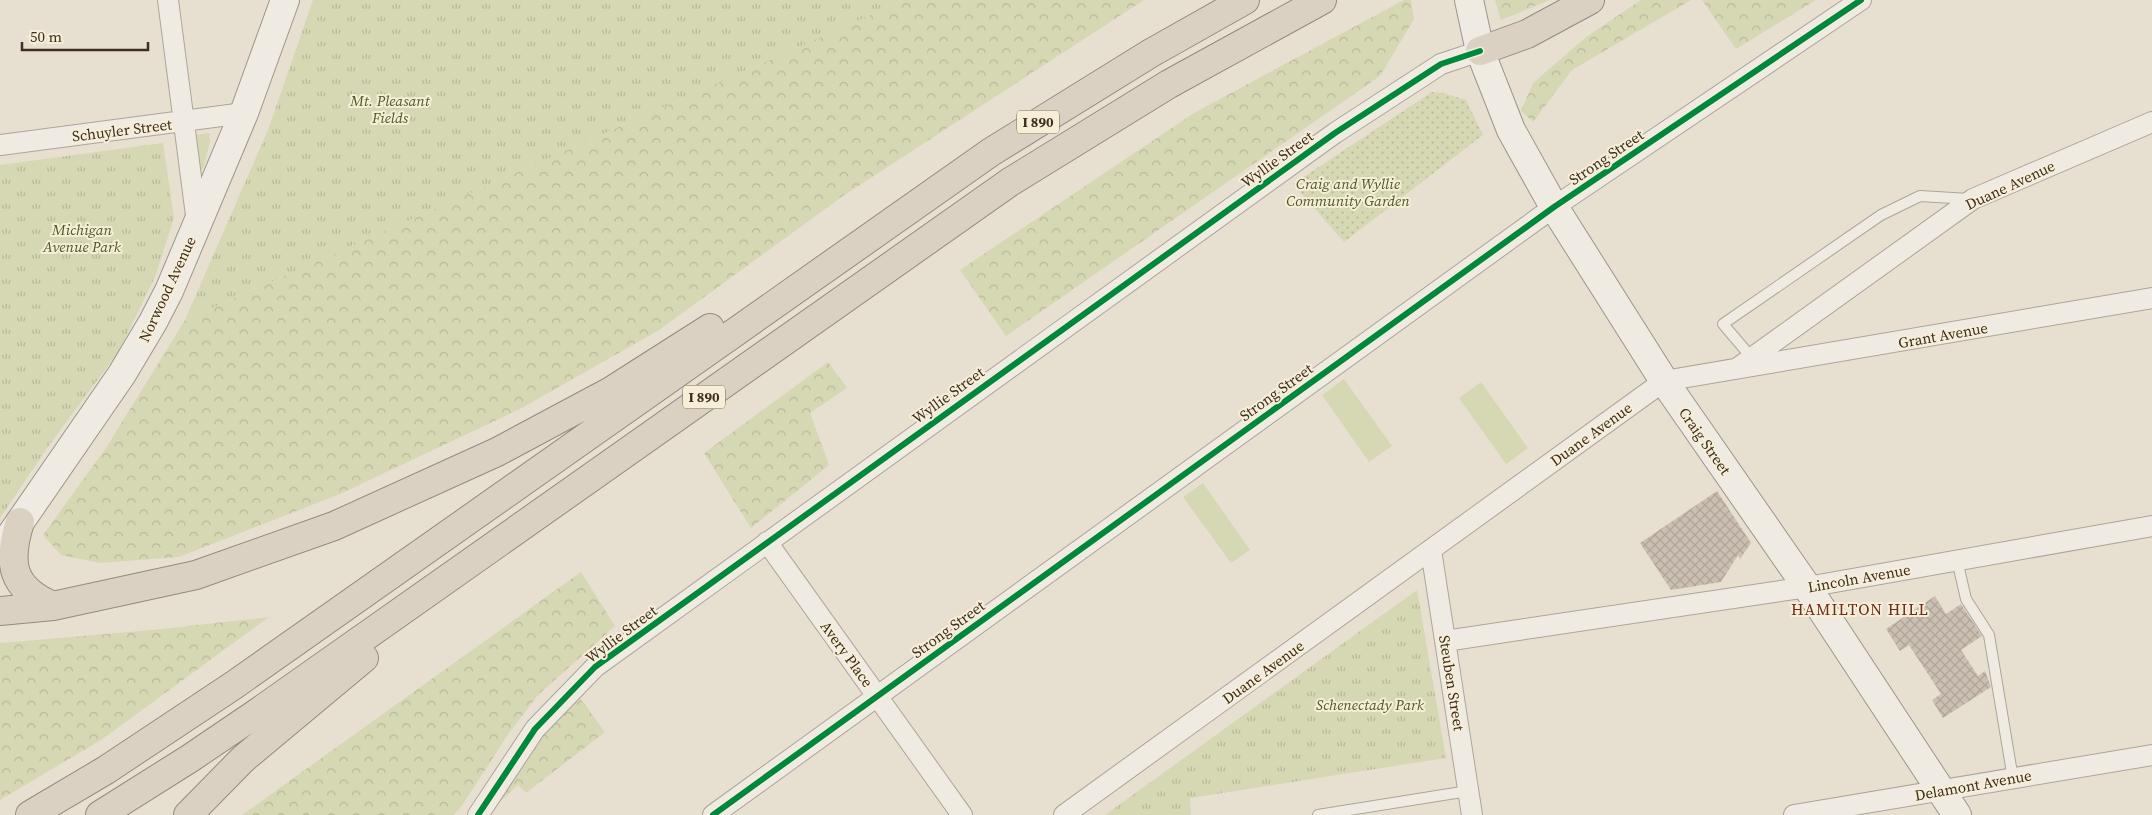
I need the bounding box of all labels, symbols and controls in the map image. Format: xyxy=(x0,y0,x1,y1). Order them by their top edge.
scale bar xyxy=(22,20,149,52)
text: 50 m xyxy=(30,26,62,47)
park label: Mt. Pleasant Fields xyxy=(349,90,431,128)
road number: I 890 xyxy=(1017,110,1059,134)
street label: Schuyler Street xyxy=(71,113,173,147)
street label: Strong Street xyxy=(1564,124,1648,190)
street label: Wyllie Street xyxy=(1237,126,1317,192)
street label: Duane Avenue xyxy=(1962,155,2058,215)
park label: Craig and Wyllie Community Garden xyxy=(1286,173,1410,211)
park label: Michigan Avenue Park xyxy=(42,219,122,257)
street label: Norwood Avenue xyxy=(133,232,201,345)
street label: Grant Avenue xyxy=(1897,317,1990,353)
street label: Strong Street xyxy=(1235,358,1317,426)
street label: Wyllie Street xyxy=(908,362,988,428)
road number: I 890 xyxy=(683,386,725,408)
street label: Duane Avenue xyxy=(1546,397,1636,471)
street label: Craig Street xyxy=(1674,403,1736,479)
street label: Lincoln Avenue xyxy=(1806,559,1912,597)
street label: Strong Street xyxy=(907,595,989,663)
district label: HAMILTON HILL xyxy=(1791,598,1929,620)
street label: Wyllie Street xyxy=(581,600,661,668)
street label: Avery Place xyxy=(816,617,878,692)
street label: Steuben Street xyxy=(1434,634,1470,732)
street label: Duane Avenue xyxy=(1218,635,1308,709)
park label: Schenectady Park xyxy=(1316,694,1425,715)
street label: Delamont Avenue xyxy=(1913,764,2033,806)

